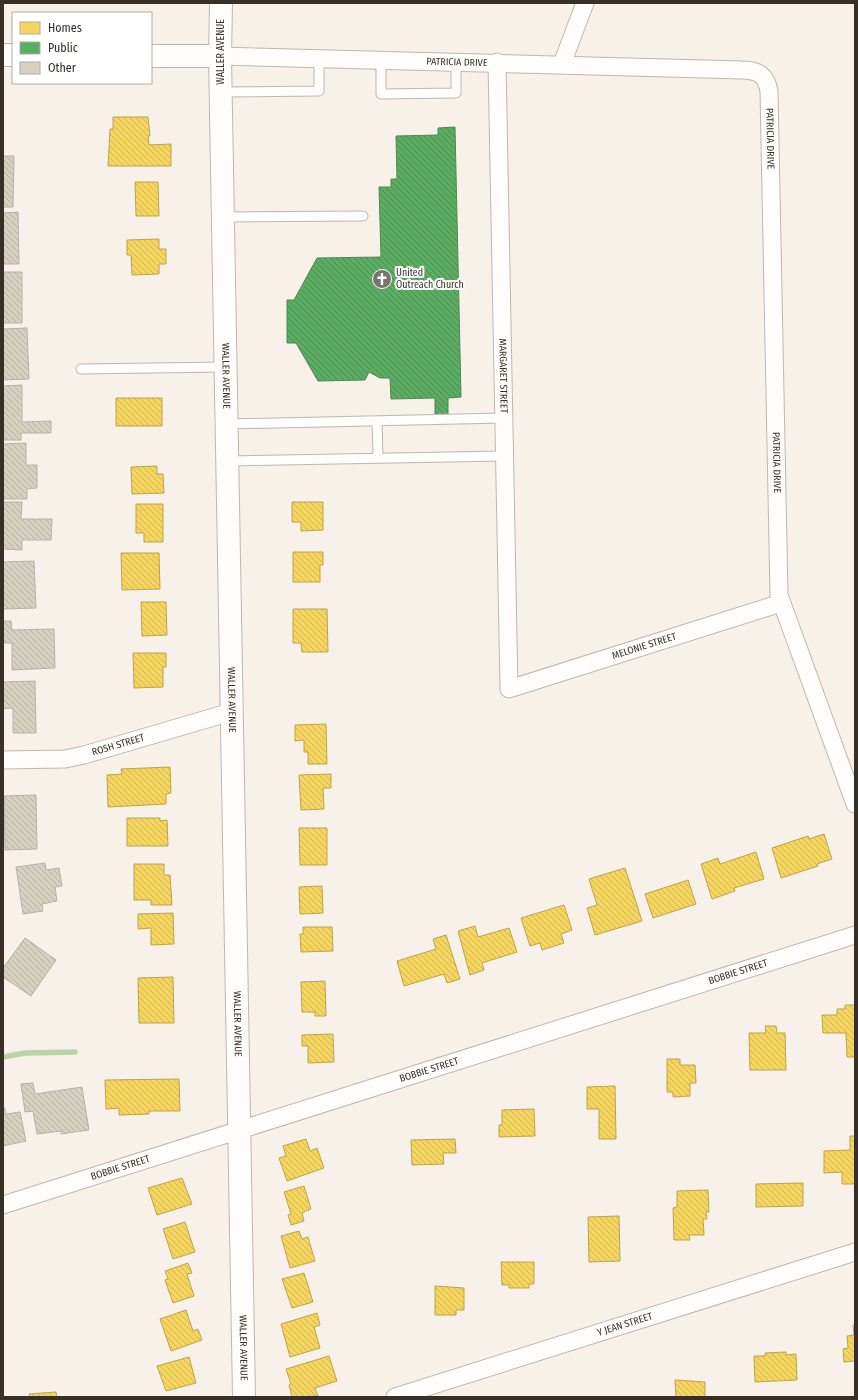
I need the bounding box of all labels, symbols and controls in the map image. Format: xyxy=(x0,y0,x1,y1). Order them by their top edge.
legend xyxy=(12,12,152,84)
street label: WALLER AVENUE xyxy=(215,19,227,85)
text: Homes xyxy=(48,21,82,35)
text: Public xyxy=(48,41,78,55)
street label: PATRICIA DRIVE xyxy=(426,56,488,69)
text: Other xyxy=(48,61,77,75)
street label: PATRICIA DRIVE xyxy=(763,108,777,170)
place label: United Outreach Church xyxy=(396,267,464,291)
church icon: United Outreach Church xyxy=(371,268,393,290)
street label: MARGARET STREET xyxy=(496,338,510,414)
street label: WALLER AVENUE xyxy=(219,343,232,409)
street label: PATRICIA DRIVE xyxy=(770,432,783,494)
street label: MELONIE STREET xyxy=(611,630,678,662)
street label: WALLER AVENUE xyxy=(225,667,238,733)
street label: ROSH STREET xyxy=(91,732,146,758)
street label: BOBBIE STREET xyxy=(707,957,769,987)
street label: WALLER AVENUE xyxy=(231,991,244,1057)
street label: BOBBIE STREET xyxy=(398,1055,460,1085)
street label: BOBBIE STREET xyxy=(89,1153,152,1183)
street label: Y JEAN STREET xyxy=(596,1310,654,1339)
street label: WALLER AVENUE xyxy=(237,1315,250,1381)

